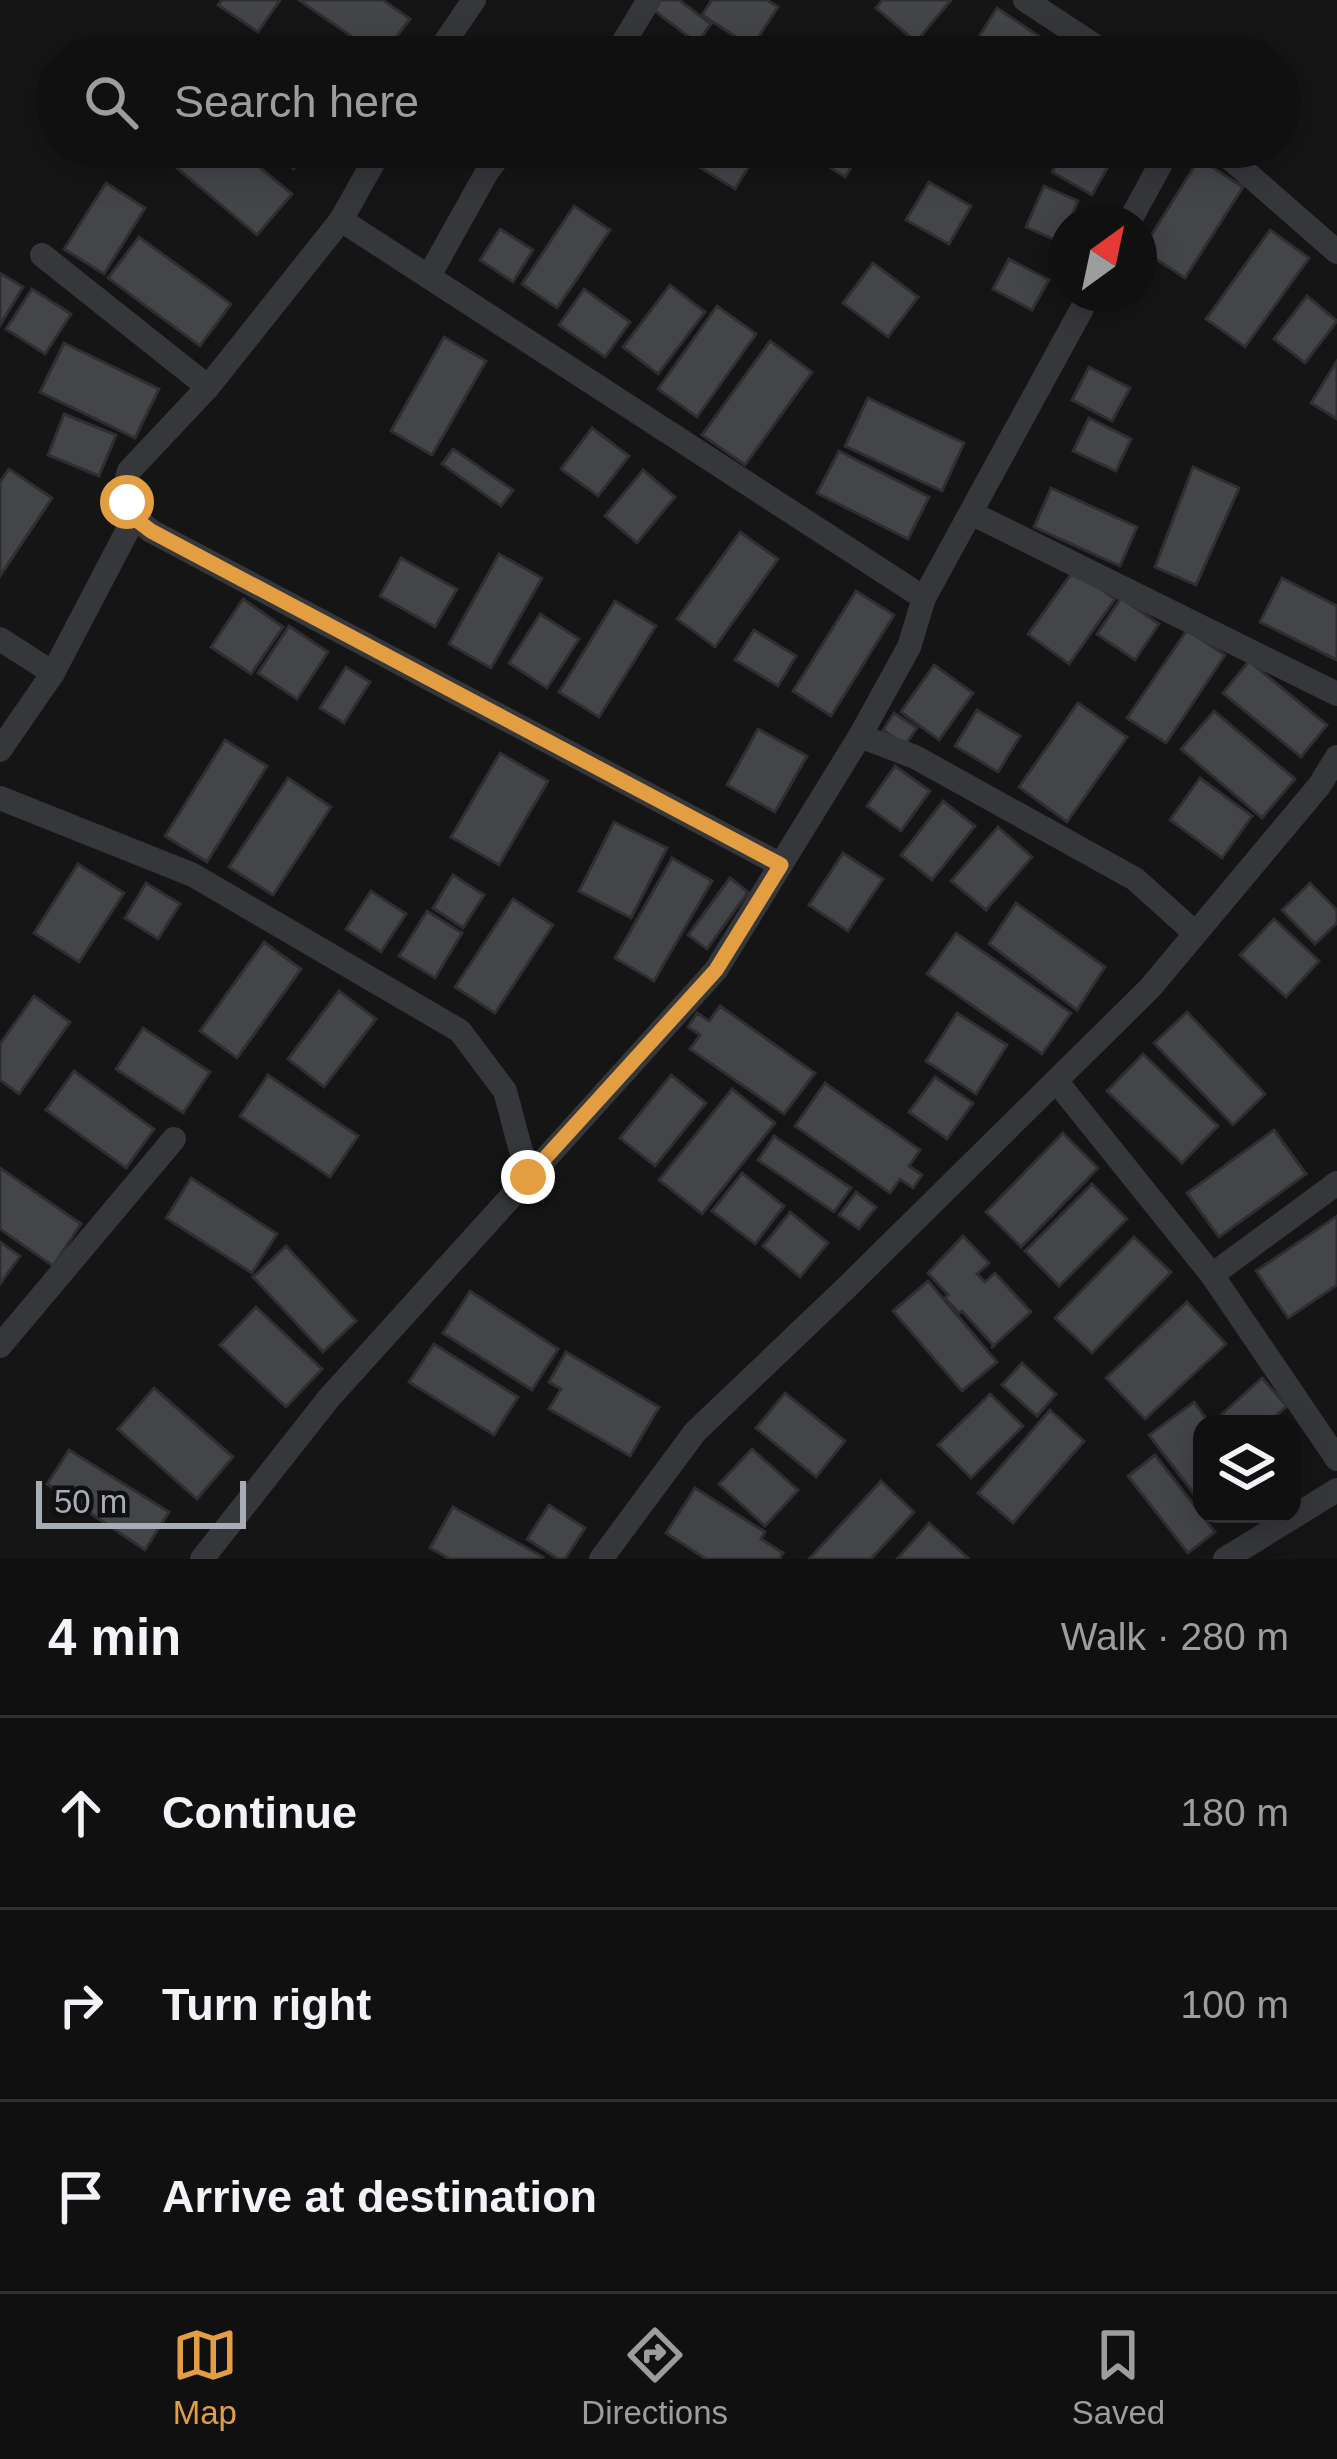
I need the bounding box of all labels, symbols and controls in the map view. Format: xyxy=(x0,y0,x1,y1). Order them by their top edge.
search box xyxy=(36,36,1301,168)
icon: search xyxy=(78,69,144,135)
text: Search here xyxy=(174,76,419,127)
north arrow xyxy=(1049,204,1157,312)
route start xyxy=(100,475,154,529)
route end xyxy=(501,1150,555,1204)
map controls xyxy=(1193,1415,1301,1523)
button: layers xyxy=(1193,1415,1301,1523)
scale bar xyxy=(36,1475,246,1528)
text: 50 m xyxy=(54,1483,127,1520)
text: 4 min xyxy=(48,1609,181,1666)
text: Walk · 280 m xyxy=(1061,1615,1289,1658)
icon: ahead xyxy=(48,1780,114,1846)
text: Continue xyxy=(162,1787,357,1838)
text: 180 m xyxy=(1181,1791,1289,1834)
icon: right xyxy=(48,1972,114,2038)
text: Turn right xyxy=(162,1979,371,2030)
text: 100 m xyxy=(1181,1983,1289,2026)
icon: arrive xyxy=(48,2164,114,2230)
text: Arrive at destination xyxy=(162,2171,597,2222)
tab: Map xyxy=(172,2322,238,2432)
tab: Directions xyxy=(581,2322,728,2432)
tab: Saved xyxy=(1072,2322,1165,2432)

